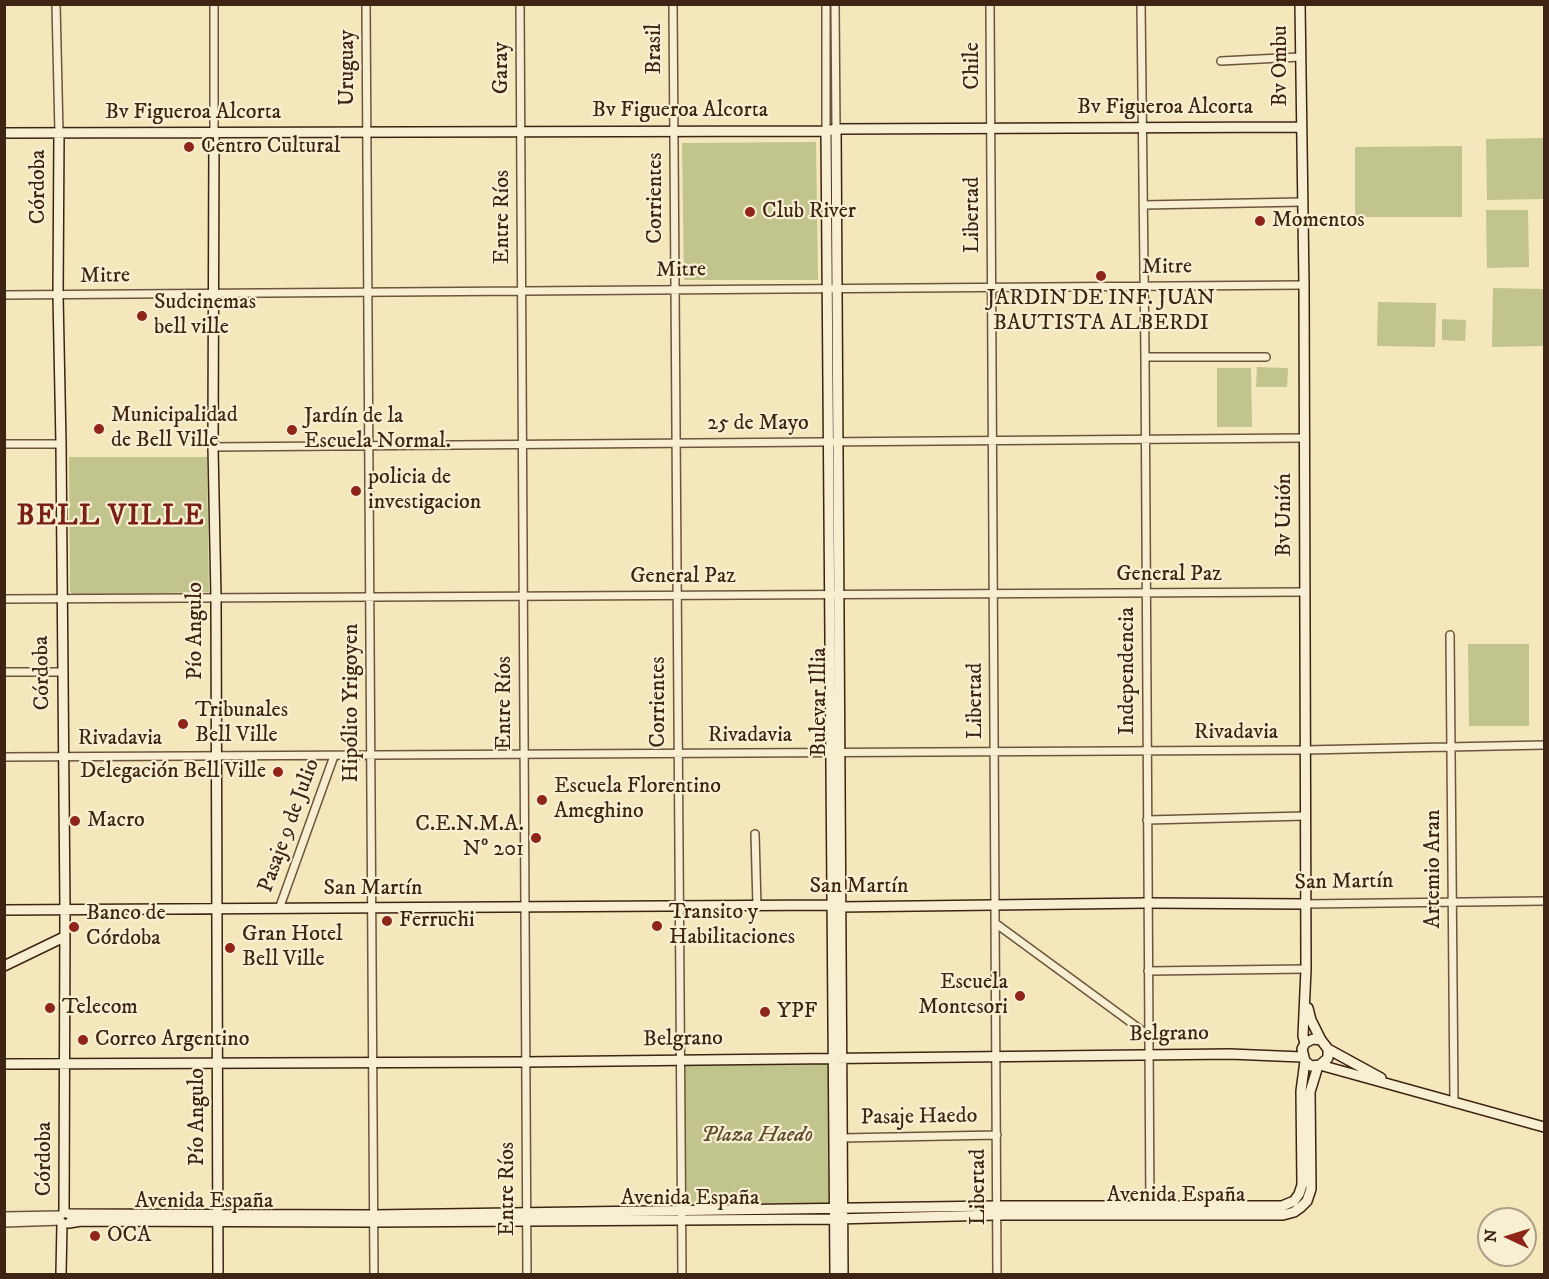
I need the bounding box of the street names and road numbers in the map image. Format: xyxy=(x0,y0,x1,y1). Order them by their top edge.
street label: Brasil xyxy=(642,24,668,74)
street label: Bv Ombu xyxy=(1268,25,1294,107)
street label: Uruguay xyxy=(335,30,361,106)
street label: Garay xyxy=(489,42,515,94)
street label: Chile xyxy=(960,42,986,90)
street label: Bv Figueroa Alcorta xyxy=(1077,95,1253,121)
street label: Bv Figueroa Alcorta xyxy=(592,98,768,124)
street label: Bv Figueroa Alcorta xyxy=(105,100,281,126)
street label: Córdoba xyxy=(26,150,52,224)
street label: Corrientes xyxy=(643,152,669,244)
street label: Entre Ríos xyxy=(490,170,516,264)
street label: Libertad xyxy=(960,177,986,253)
street label: Mitre xyxy=(1142,254,1192,282)
street label: Mitre xyxy=(656,257,706,285)
street label: Mitre xyxy=(80,263,130,291)
street label: 25 de Mayo xyxy=(707,411,809,437)
street label: Bv Unión xyxy=(1272,473,1298,557)
street label: General Paz xyxy=(1116,562,1222,588)
street label: General Paz xyxy=(630,564,736,590)
street label: Pío Angulo xyxy=(183,582,209,680)
street label: Independencia xyxy=(1115,607,1141,735)
street label: Hipólito Yrigoyen xyxy=(339,623,365,783)
street label: Córdoba xyxy=(29,635,57,711)
street label: Bulevar Illia xyxy=(807,647,833,757)
street label: Entre Ríos xyxy=(492,656,518,750)
street label: Corrientes xyxy=(646,656,672,748)
street label: Libertad xyxy=(963,663,989,739)
street label: Rivadavia xyxy=(1194,720,1278,746)
street label: Rivadavia xyxy=(708,723,792,749)
street label: Rivadavia xyxy=(78,726,162,752)
street label: Pasaje 9 de Julio xyxy=(254,756,326,896)
street label: Artemio Aran xyxy=(1421,809,1447,929)
street label: San Martín xyxy=(1294,869,1394,897)
street label: San Martín xyxy=(810,874,908,900)
street label: San Martín xyxy=(324,876,422,902)
street label: Belgrano xyxy=(1129,1021,1209,1049)
street label: Belgrano xyxy=(643,1026,723,1054)
street label: Pío Angulo xyxy=(185,1068,211,1166)
street label: Pasaje Haedo xyxy=(861,1104,977,1132)
street label: Córdoba xyxy=(32,1122,58,1196)
street label: Entre Ríos xyxy=(495,1142,521,1236)
street label: Libertad xyxy=(966,1149,992,1225)
street label: Avenida España xyxy=(1107,1183,1245,1209)
street label: Avenida España xyxy=(621,1186,759,1212)
street label: Avenida España xyxy=(135,1189,273,1215)

